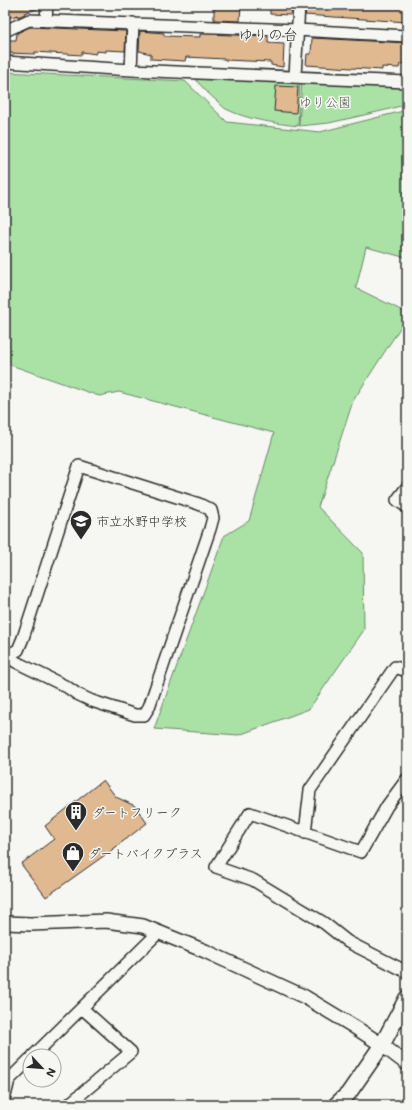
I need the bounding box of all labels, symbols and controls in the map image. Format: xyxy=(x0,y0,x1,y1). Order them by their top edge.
district label: ゆりの台 xyxy=(238,24,298,44)
park label: ゆり公園 xyxy=(299,93,351,110)
school or university icon: 市立水野中学校 xyxy=(68,508,94,541)
place label: 市立水野中学校 xyxy=(96,512,187,529)
building icon: ダートフリーク xyxy=(63,799,89,832)
place label: ダートフリーク xyxy=(92,803,182,820)
shop icon: ダートバイクプラス xyxy=(60,840,86,873)
place label: ダートバイクプラス xyxy=(88,844,203,861)
north arrow xyxy=(22,1048,62,1088)
text: N xyxy=(43,1066,60,1080)

